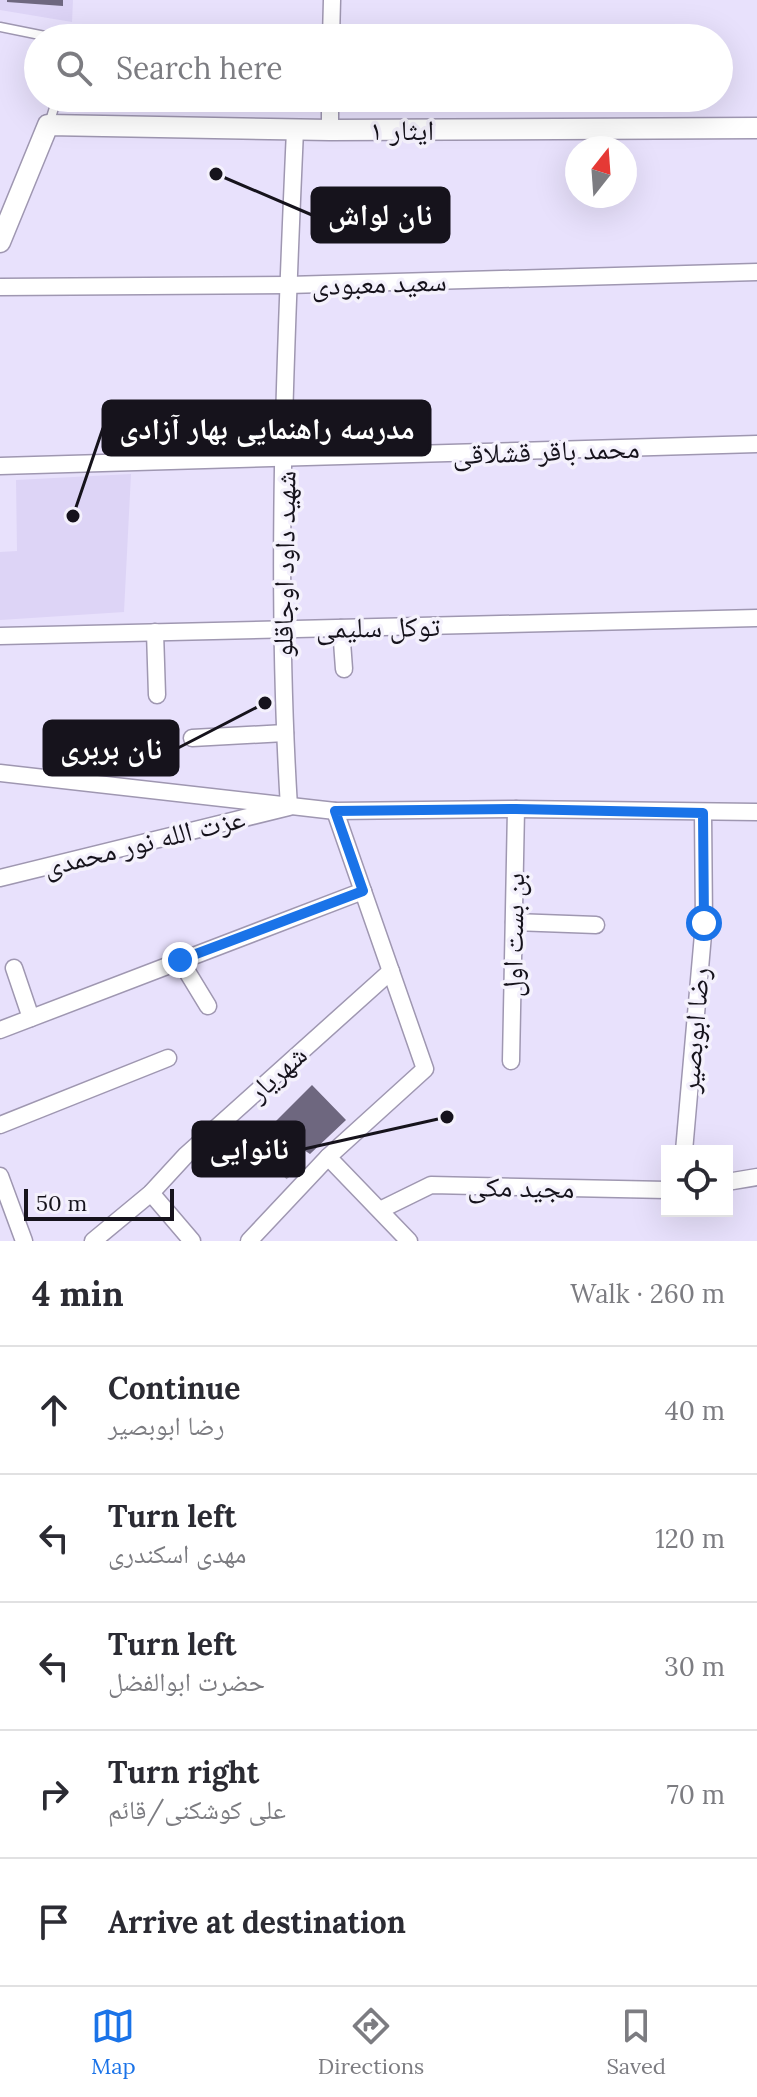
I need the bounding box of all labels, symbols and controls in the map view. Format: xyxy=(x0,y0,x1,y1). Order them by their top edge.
search box xyxy=(24,24,733,112)
icon: search xyxy=(52,46,96,90)
text: Search here xyxy=(116,49,283,87)
street label: ایثار ۱ xyxy=(370,112,434,148)
north arrow xyxy=(565,136,637,208)
callout: نان لواش xyxy=(312,188,449,242)
text: نان لواش xyxy=(328,195,432,233)
street label: سعید معبودی xyxy=(311,263,447,303)
callout: مدرسه راهنمایی بهار آزادی xyxy=(103,401,430,455)
text: مدرسه راهنمایی بهار آزادی xyxy=(119,409,415,447)
street label: محمد باقر قشلاقی xyxy=(452,430,640,472)
street label: شهید داود اوجاقلو xyxy=(264,470,304,658)
street label: توکل سلیمی xyxy=(315,608,441,646)
callout: نان بربری xyxy=(44,721,178,775)
text: نان بربری xyxy=(60,729,162,767)
street label: عزت الله نور محمدی xyxy=(39,800,249,884)
street label: بن بست اول xyxy=(494,873,532,997)
route start xyxy=(686,905,722,941)
route end xyxy=(162,942,198,978)
street label: رضا ابوبصیر xyxy=(671,966,717,1095)
street label: شهریار xyxy=(239,1037,314,1110)
callout: نانوایی xyxy=(193,1122,304,1176)
text: نانوایی xyxy=(209,1129,289,1167)
map controls xyxy=(661,1145,733,1217)
button: locate xyxy=(661,1145,733,1217)
street label: مجید مکی xyxy=(467,1168,575,1206)
scale bar xyxy=(24,1185,174,1221)
text: 50 m xyxy=(36,1189,87,1217)
text: 4 min xyxy=(32,1272,124,1315)
text: Walk · 260 m xyxy=(570,1277,725,1310)
text: Continue xyxy=(108,1369,240,1407)
icon: ahead xyxy=(32,1388,76,1432)
text: 40 m xyxy=(665,1394,725,1427)
text: رضا ابوبصیر xyxy=(108,1409,225,1442)
text: Turn left xyxy=(108,1497,236,1535)
icon: left xyxy=(32,1516,76,1560)
text: 120 m xyxy=(655,1522,725,1555)
text: مهدی اسکندری xyxy=(108,1537,246,1570)
text: Turn left xyxy=(108,1625,236,1663)
icon: left xyxy=(32,1644,76,1688)
text: 30 m xyxy=(664,1650,725,1683)
text: حضرت ابوالفضل xyxy=(108,1665,265,1698)
text: Turn right xyxy=(108,1753,259,1791)
icon: right xyxy=(32,1772,76,1816)
text: 70 m xyxy=(667,1778,725,1811)
text: علی کوشکنی/قائم xyxy=(108,1793,286,1826)
icon: arrive xyxy=(32,1900,76,1944)
text: Arrive at destination xyxy=(108,1903,406,1941)
tab: Map xyxy=(91,2004,136,2080)
tab: Directions xyxy=(318,2004,424,2080)
tab: Saved xyxy=(606,2004,666,2080)

